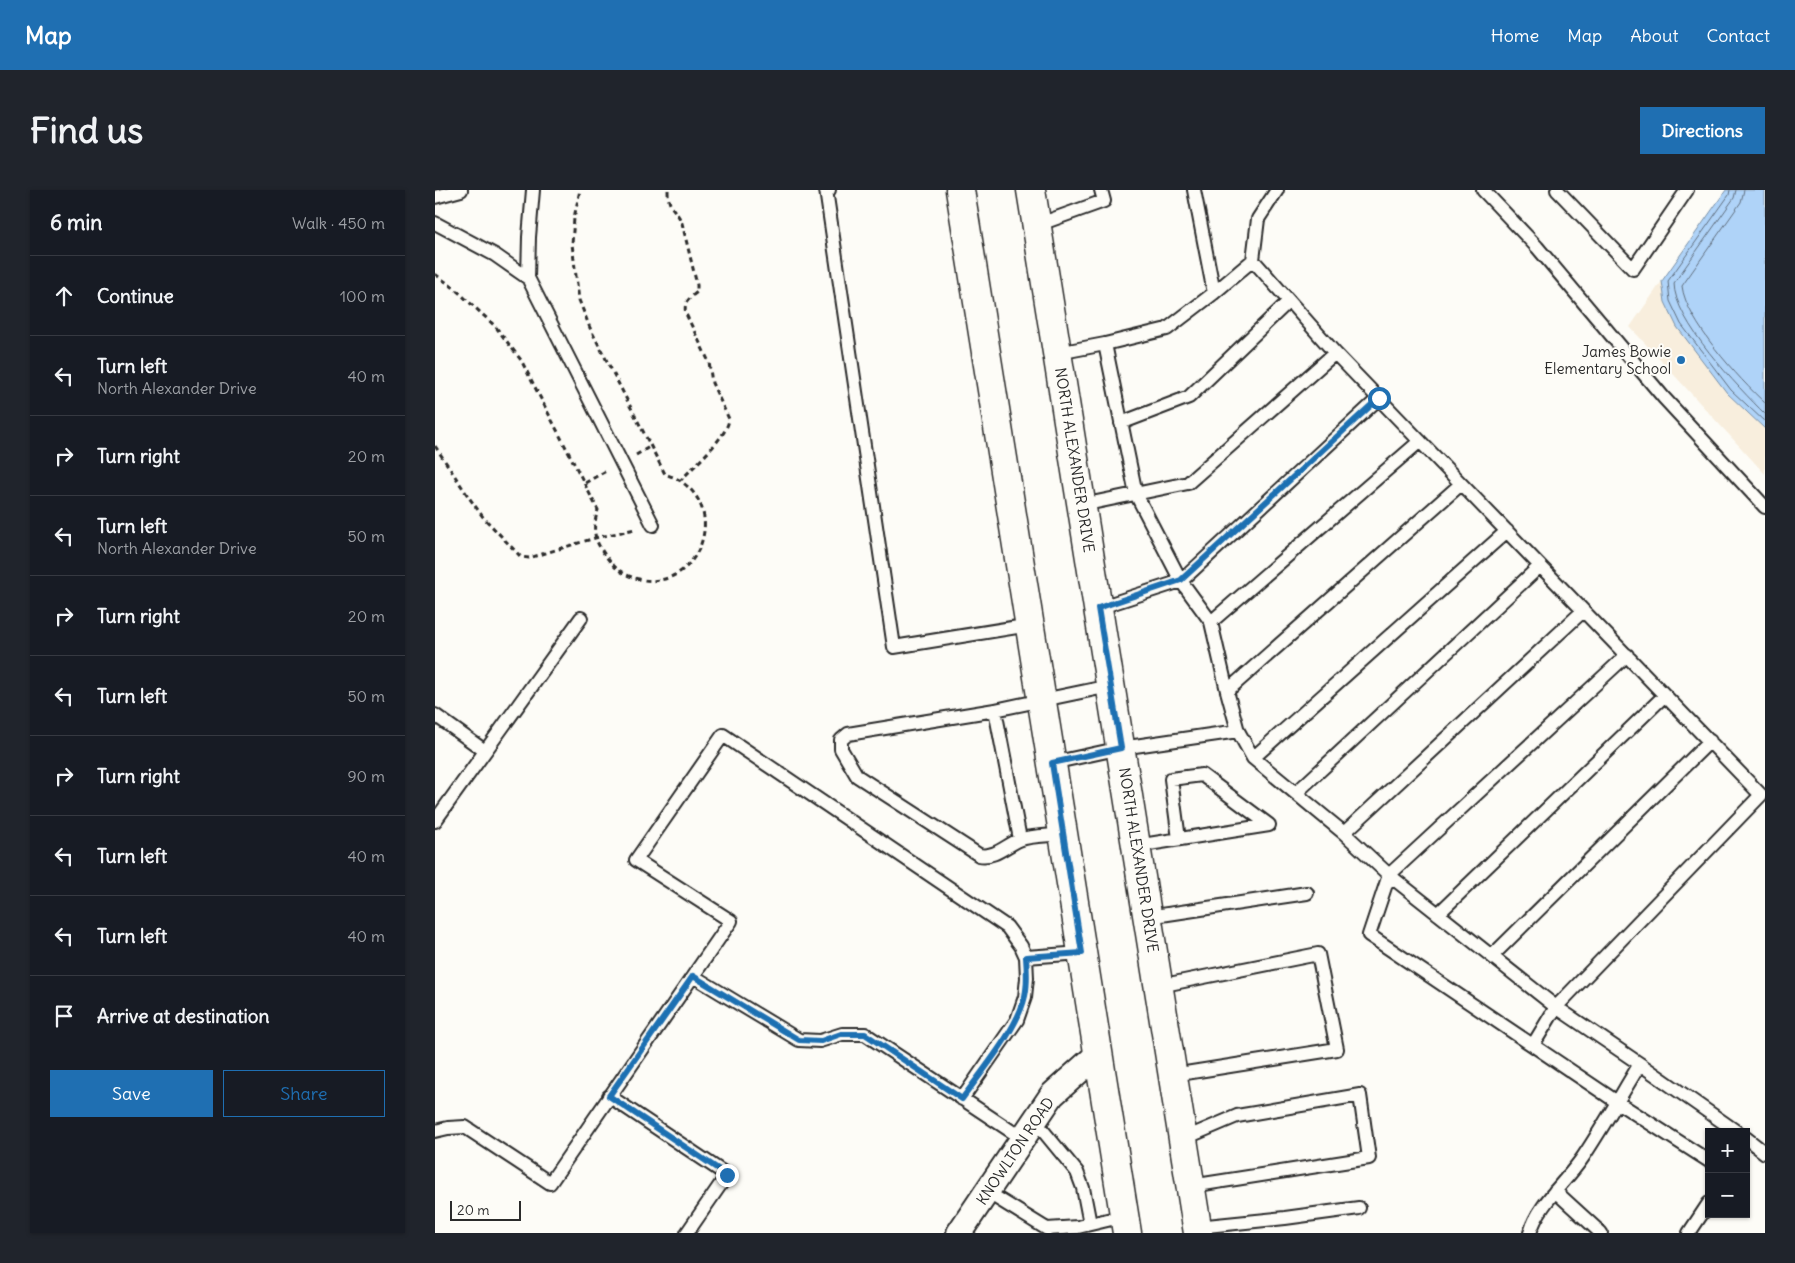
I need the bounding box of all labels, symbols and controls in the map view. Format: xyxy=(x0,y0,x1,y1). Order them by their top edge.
text: Map xyxy=(25,20,72,50)
text: Home xyxy=(1491,24,1539,47)
text: Map xyxy=(1567,24,1602,47)
text: About xyxy=(1630,24,1678,47)
text: Contact xyxy=(1706,24,1770,47)
button: Directions xyxy=(1640,107,1765,154)
text: Find us xyxy=(30,108,143,152)
text: 6 min xyxy=(50,209,102,236)
text: Walk · 450 m xyxy=(292,213,385,233)
icon: ahead xyxy=(50,282,78,310)
text: Continue xyxy=(97,284,174,308)
text: 100 m xyxy=(340,286,385,306)
place label: James Bowie Elementary School xyxy=(1544,342,1671,378)
text: Turn left xyxy=(97,354,167,378)
marker: James Bowie Elementary School xyxy=(1675,354,1687,366)
icon: left xyxy=(50,362,78,390)
text: 40 m xyxy=(347,366,385,386)
street label: NORTH ALEXANDER DRIVE xyxy=(1051,366,1099,554)
text: North Alexander Drive xyxy=(97,378,257,398)
route start xyxy=(1368,387,1391,410)
icon: right xyxy=(50,442,78,470)
text: Turn right xyxy=(97,444,180,468)
text: 20 m xyxy=(348,446,385,466)
text: Turn left xyxy=(97,514,167,538)
icon: left xyxy=(50,522,78,550)
text: 50 m xyxy=(347,526,385,546)
text: North Alexander Drive xyxy=(97,538,257,558)
icon: right xyxy=(50,602,78,630)
text: Turn right xyxy=(97,604,180,628)
text: 20 m xyxy=(348,606,385,626)
icon: left xyxy=(50,682,78,710)
text: Turn left xyxy=(97,684,167,708)
text: 50 m xyxy=(347,686,385,706)
icon: right xyxy=(50,762,78,790)
text: Turn right xyxy=(97,764,180,788)
text: 90 m xyxy=(347,766,385,786)
street label: NORTH ALEXANDER DRIVE xyxy=(1115,766,1163,954)
icon: left xyxy=(50,842,78,870)
text: Turn left xyxy=(97,844,167,868)
text: 40 m xyxy=(347,846,385,866)
icon: left xyxy=(50,922,78,950)
text: Turn left xyxy=(97,924,167,948)
text: 40 m xyxy=(347,926,385,946)
icon: arrive xyxy=(50,1002,78,1030)
text: Arrive at destination xyxy=(97,1004,270,1028)
button: Save xyxy=(50,1070,213,1117)
button: Share xyxy=(223,1070,385,1117)
street label: KNOWLTON ROAD xyxy=(972,1094,1058,1208)
map controls xyxy=(1705,1128,1750,1218)
button: + xyxy=(1705,1128,1750,1173)
route end xyxy=(716,1164,739,1187)
button: − xyxy=(1705,1173,1750,1218)
scale bar xyxy=(450,1198,521,1221)
text: 20 m xyxy=(457,1201,490,1219)

